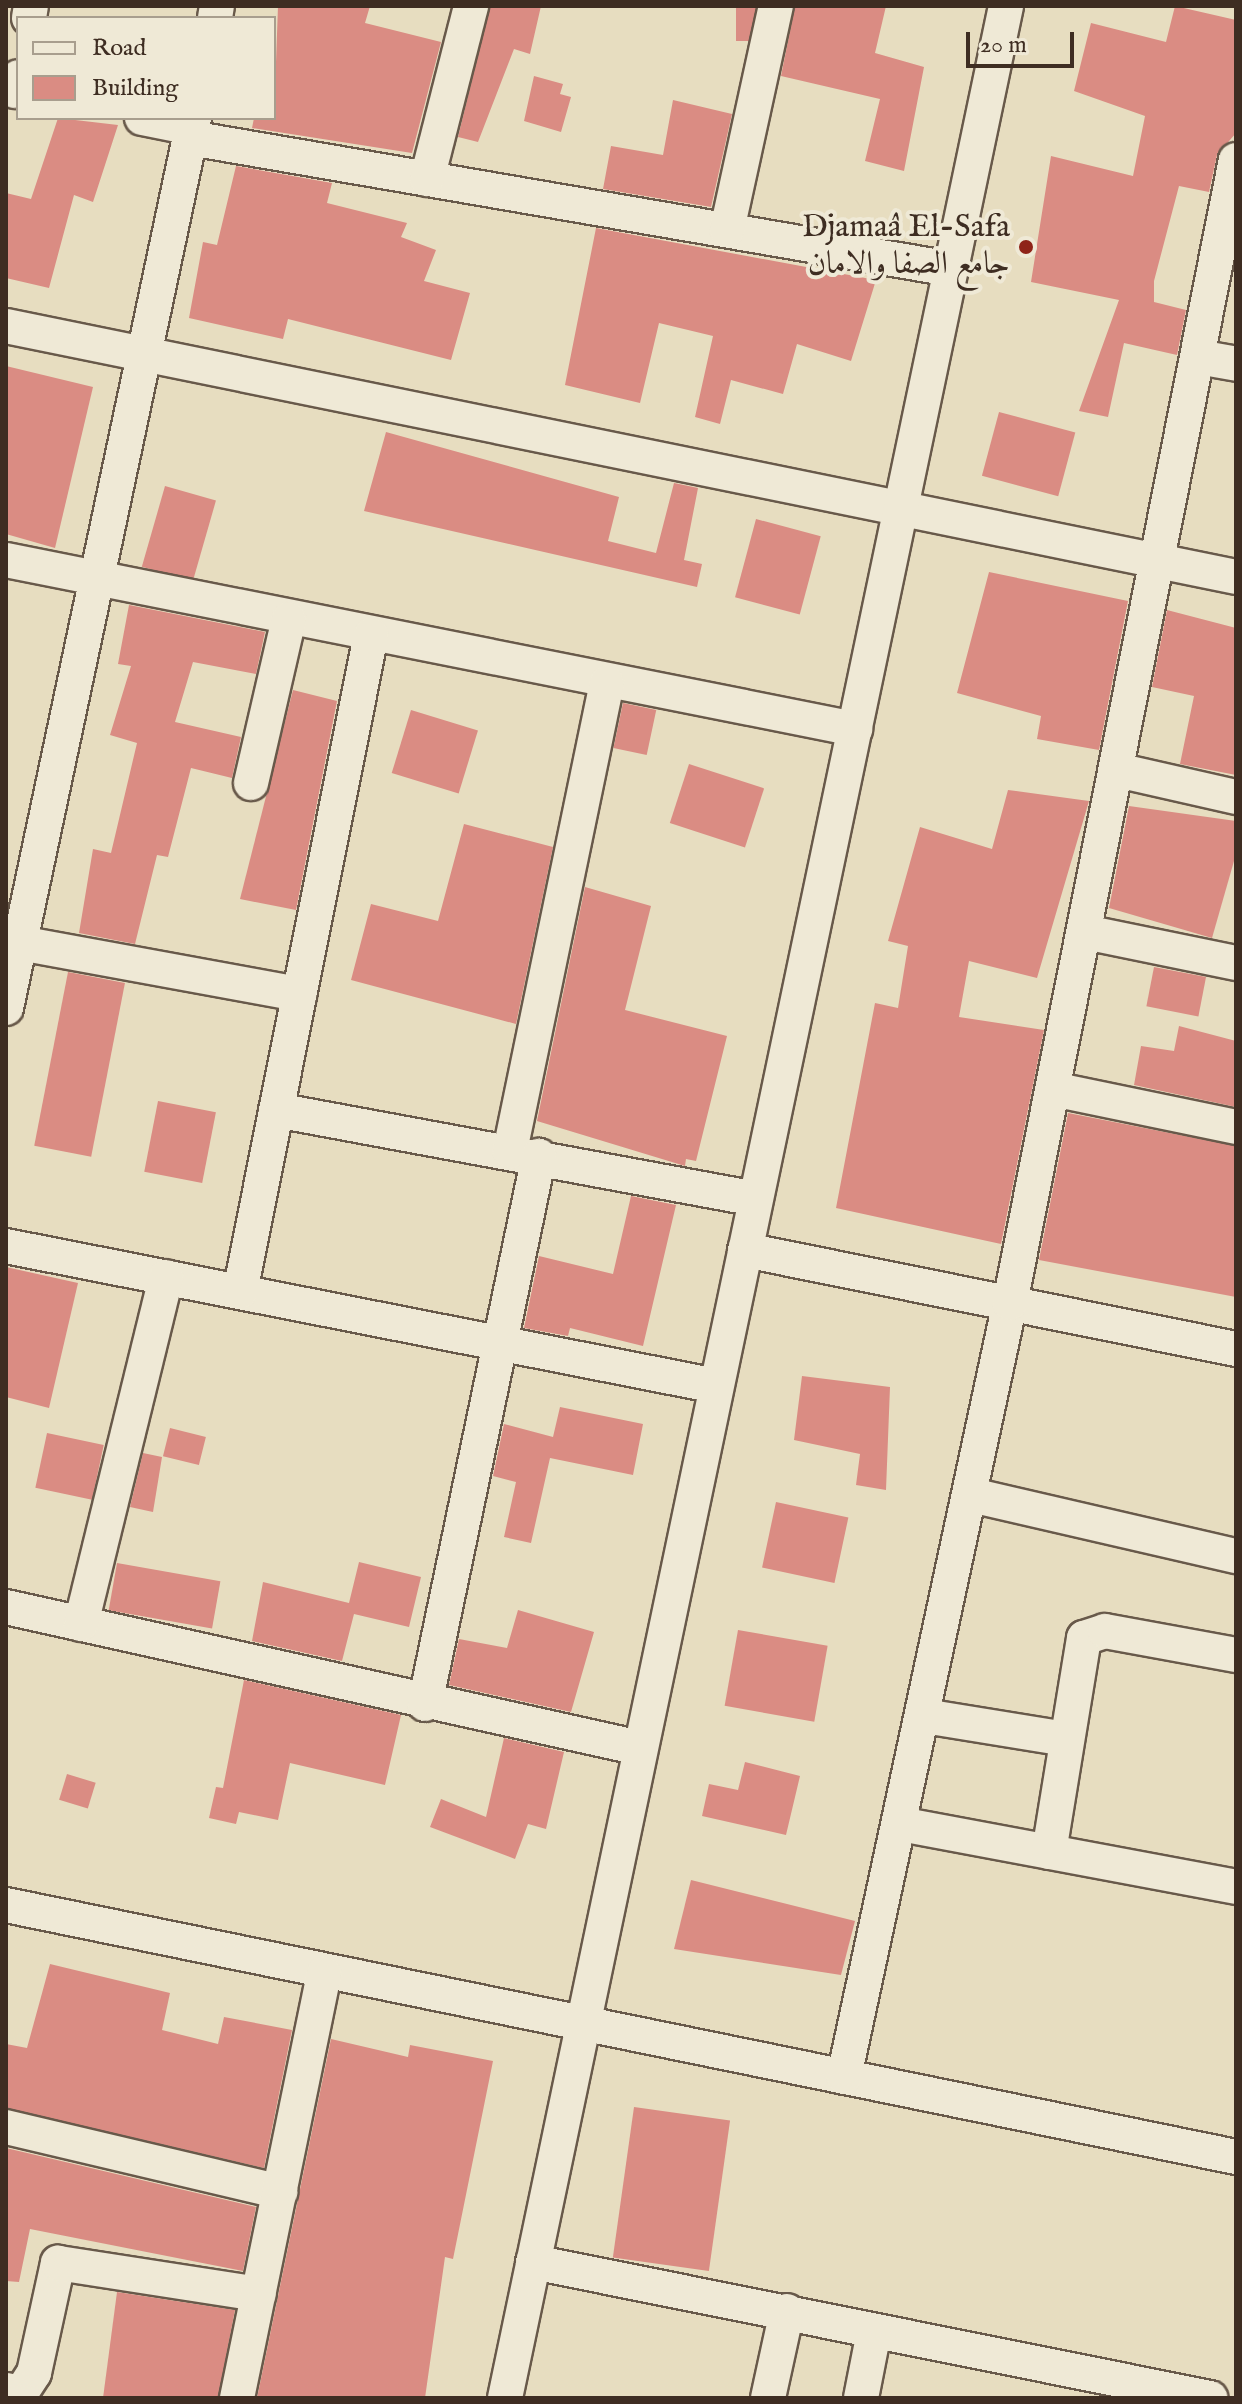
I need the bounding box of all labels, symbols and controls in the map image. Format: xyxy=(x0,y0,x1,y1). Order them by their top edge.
legend xyxy=(16,16,276,120)
scale bar xyxy=(970,16,1078,66)
text: 20 m xyxy=(980,30,1027,61)
text: Road xyxy=(92,33,146,64)
text: Building xyxy=(92,73,178,104)
place label: Djamaâ El-Safa جامع الصفا والامان xyxy=(802,210,1010,285)
marker: Djamaâ El-Safa جامع الصفا والامان xyxy=(1017,238,1035,256)

